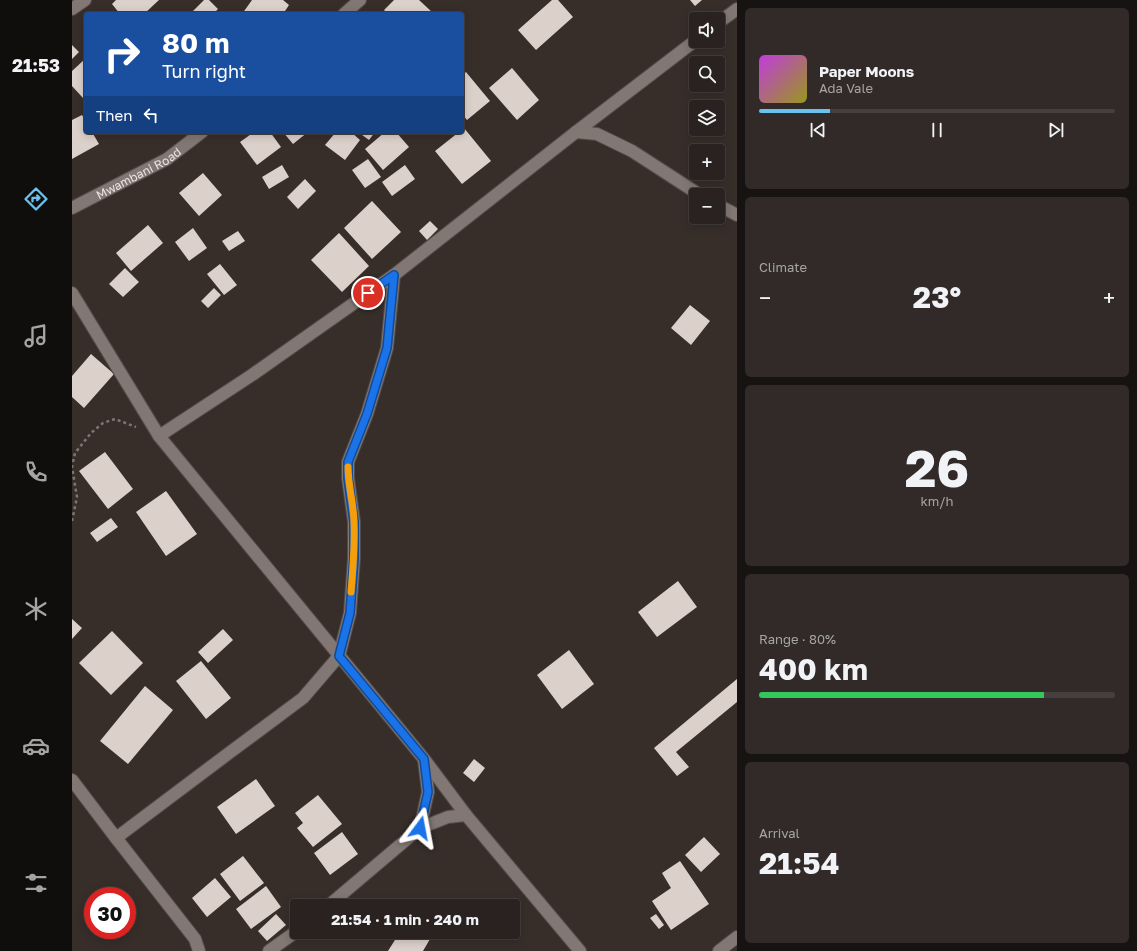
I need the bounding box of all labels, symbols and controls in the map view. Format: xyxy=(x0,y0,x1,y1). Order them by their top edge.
map controls xyxy=(689,12,725,224)
button: sound xyxy=(689,12,725,48)
text: 80 m xyxy=(162,26,230,59)
icon: right xyxy=(96,28,148,80)
text: 21:53 xyxy=(12,54,60,76)
button: search xyxy=(689,56,725,92)
text: Turn right xyxy=(162,60,246,82)
text: Paper Moons xyxy=(819,62,914,80)
text: Ada Vale xyxy=(819,80,873,96)
button: layers xyxy=(689,100,725,136)
icon: left xyxy=(140,104,162,126)
text: Then xyxy=(96,106,132,124)
icon: previous xyxy=(807,119,829,141)
icon: pause xyxy=(926,119,948,141)
icon: next xyxy=(1045,119,1067,141)
street label: Mwambani Road xyxy=(93,144,184,202)
button: + xyxy=(689,144,725,180)
icon: directions xyxy=(22,185,50,213)
button: − xyxy=(689,188,725,224)
text: Climate xyxy=(759,259,807,275)
pin xyxy=(351,276,385,310)
text: 23° xyxy=(913,279,961,315)
icon: arrive xyxy=(357,282,379,304)
text: − xyxy=(759,284,771,311)
text: + xyxy=(1103,284,1115,311)
icon: music xyxy=(22,322,50,350)
text: 26 xyxy=(905,436,969,498)
icon: phone xyxy=(22,458,50,486)
text: km/h xyxy=(920,493,954,509)
icon: climate xyxy=(22,595,50,623)
text: Range · 80% xyxy=(759,631,836,647)
text: 400 km xyxy=(759,651,868,687)
icon: car xyxy=(22,732,50,760)
position arrow xyxy=(399,807,441,849)
text: Arrival xyxy=(759,825,800,841)
text: 21:54 xyxy=(759,845,839,881)
icon: filters xyxy=(22,869,50,897)
speed limit sign: 30 xyxy=(84,887,136,939)
text: 21:54 · 1 min · 240 m xyxy=(331,910,479,928)

